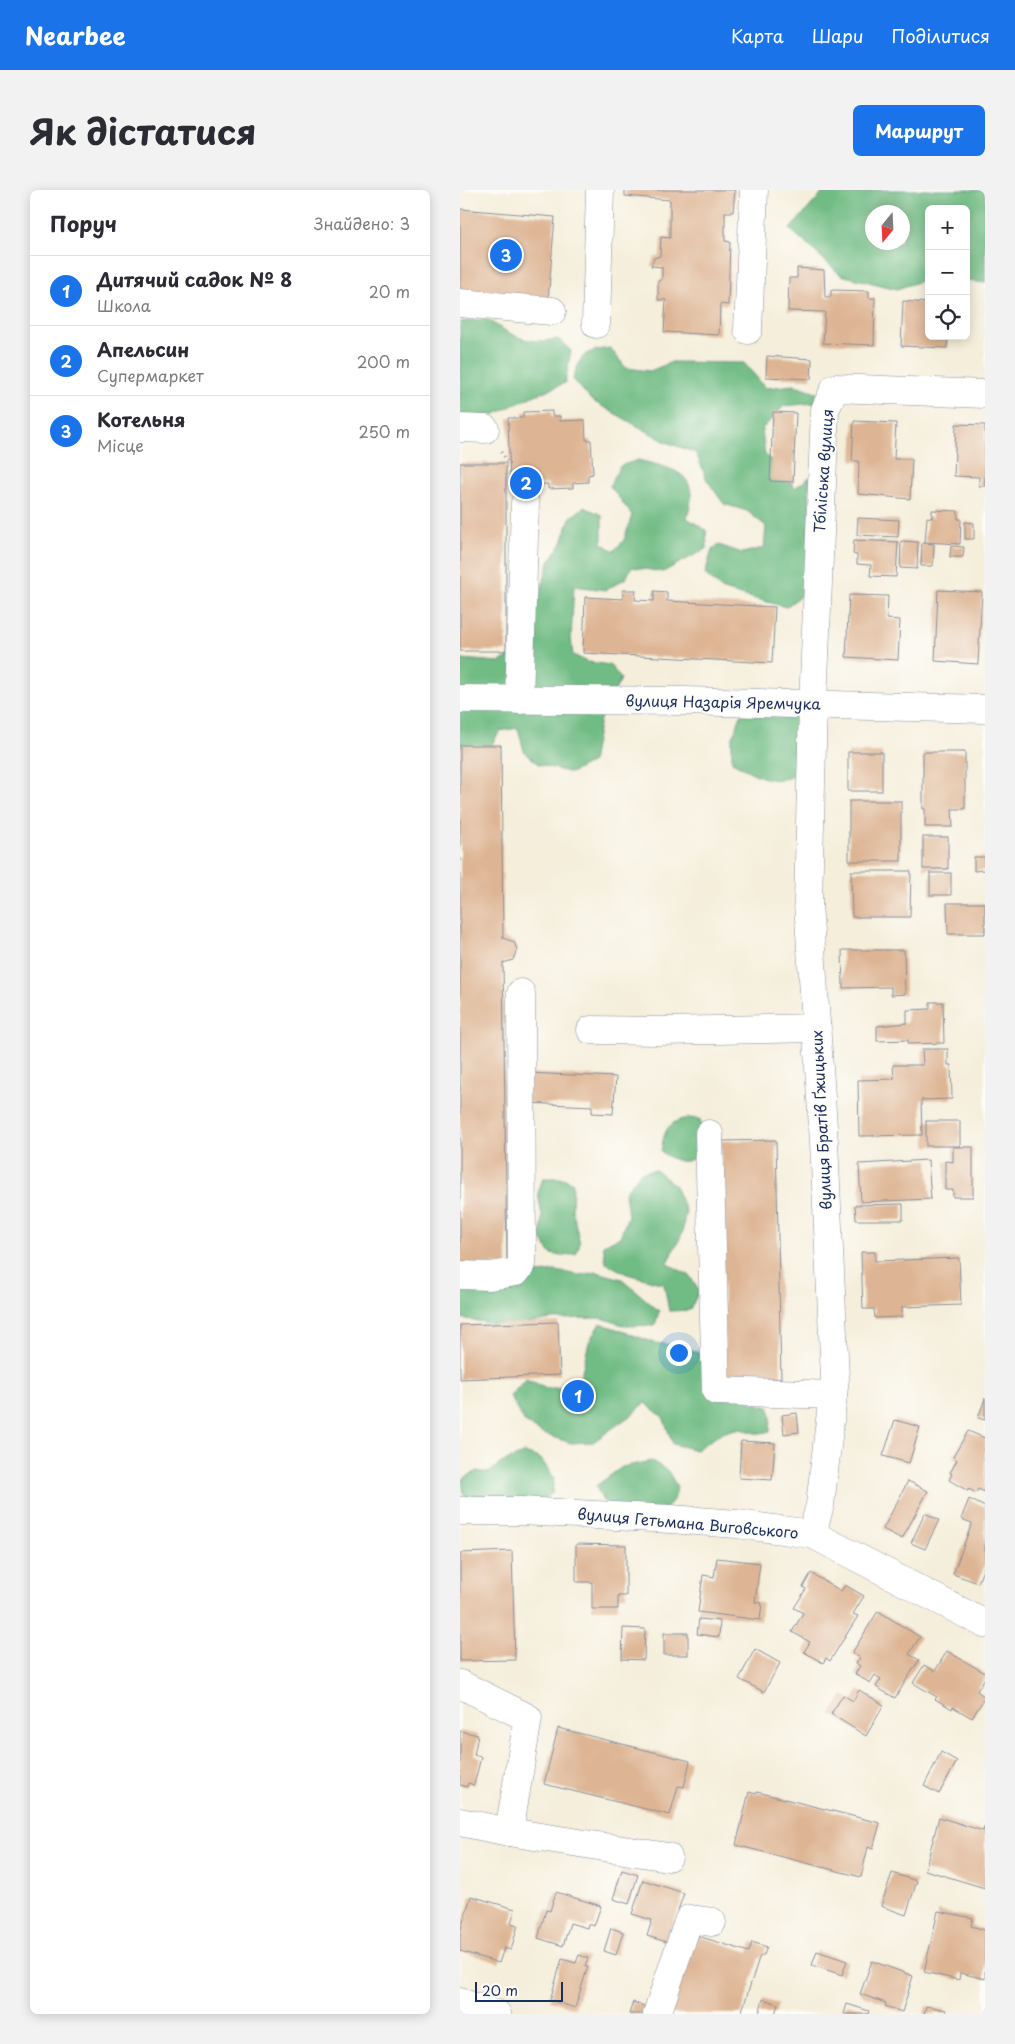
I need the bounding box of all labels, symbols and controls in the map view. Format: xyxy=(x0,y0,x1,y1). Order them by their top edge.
text: Nearbee xyxy=(25,17,126,53)
text: Карта xyxy=(731,22,784,49)
text: Шари xyxy=(812,22,864,49)
text: Поділитися xyxy=(892,22,990,49)
text: Як дістатися xyxy=(30,104,256,157)
button: Маршрут xyxy=(853,105,985,156)
north arrow xyxy=(865,205,910,250)
map controls xyxy=(925,205,970,340)
button: + xyxy=(925,205,970,250)
text: Поруч xyxy=(50,207,117,239)
text: Знайдено: 3 xyxy=(314,211,410,235)
pin: 3 xyxy=(490,236,522,274)
button: − xyxy=(925,250,970,295)
text: Дитячий садок № 8 xyxy=(97,265,292,293)
text: 1 xyxy=(62,279,70,303)
text: 20 m xyxy=(369,279,410,303)
text: Школа xyxy=(97,293,151,317)
button: locate xyxy=(925,295,970,340)
text: Апельсин xyxy=(97,335,189,363)
text: 2 xyxy=(60,349,72,373)
text: 200 m xyxy=(357,349,410,373)
text: Супермаркет xyxy=(97,363,204,387)
text: Котельня xyxy=(97,405,185,433)
street label: Тбіліська вулиця xyxy=(807,408,838,534)
text: 3 xyxy=(61,419,71,443)
text: 250 m xyxy=(359,419,410,443)
text: Місце xyxy=(97,433,144,457)
pin: 2 xyxy=(510,464,542,502)
street label: вулиця Назарія Яремчука xyxy=(625,688,821,715)
street label: вулиця Братів Ґжицьких xyxy=(804,1029,837,1211)
your location xyxy=(666,1340,692,1366)
pin: 1 xyxy=(562,1377,594,1415)
street label: вулиця Гетьмана Виговського xyxy=(577,1501,800,1544)
scale bar xyxy=(475,1979,562,2002)
text: 20 m xyxy=(482,1980,518,2001)

